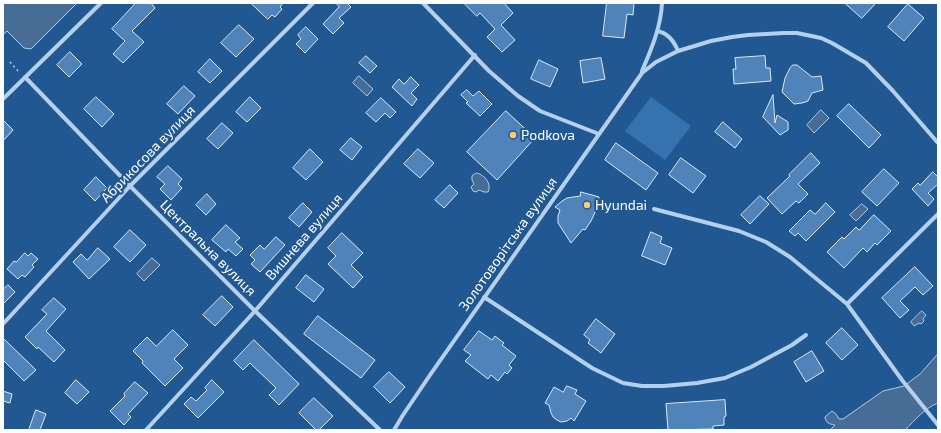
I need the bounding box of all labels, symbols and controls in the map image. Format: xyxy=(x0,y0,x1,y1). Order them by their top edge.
street label: Абрикосова вулиця xyxy=(97,102,199,206)
place label: Podkova xyxy=(521,127,575,143)
marker: Podkova xyxy=(508,130,518,140)
street label: Золотоворітська вулиця xyxy=(455,174,561,314)
street label: Вишнева вулиця xyxy=(262,190,346,284)
street label: Центральна вулиця xyxy=(156,196,260,300)
place label: Hyundai xyxy=(595,197,647,213)
marker: Hyundai xyxy=(582,200,592,210)

